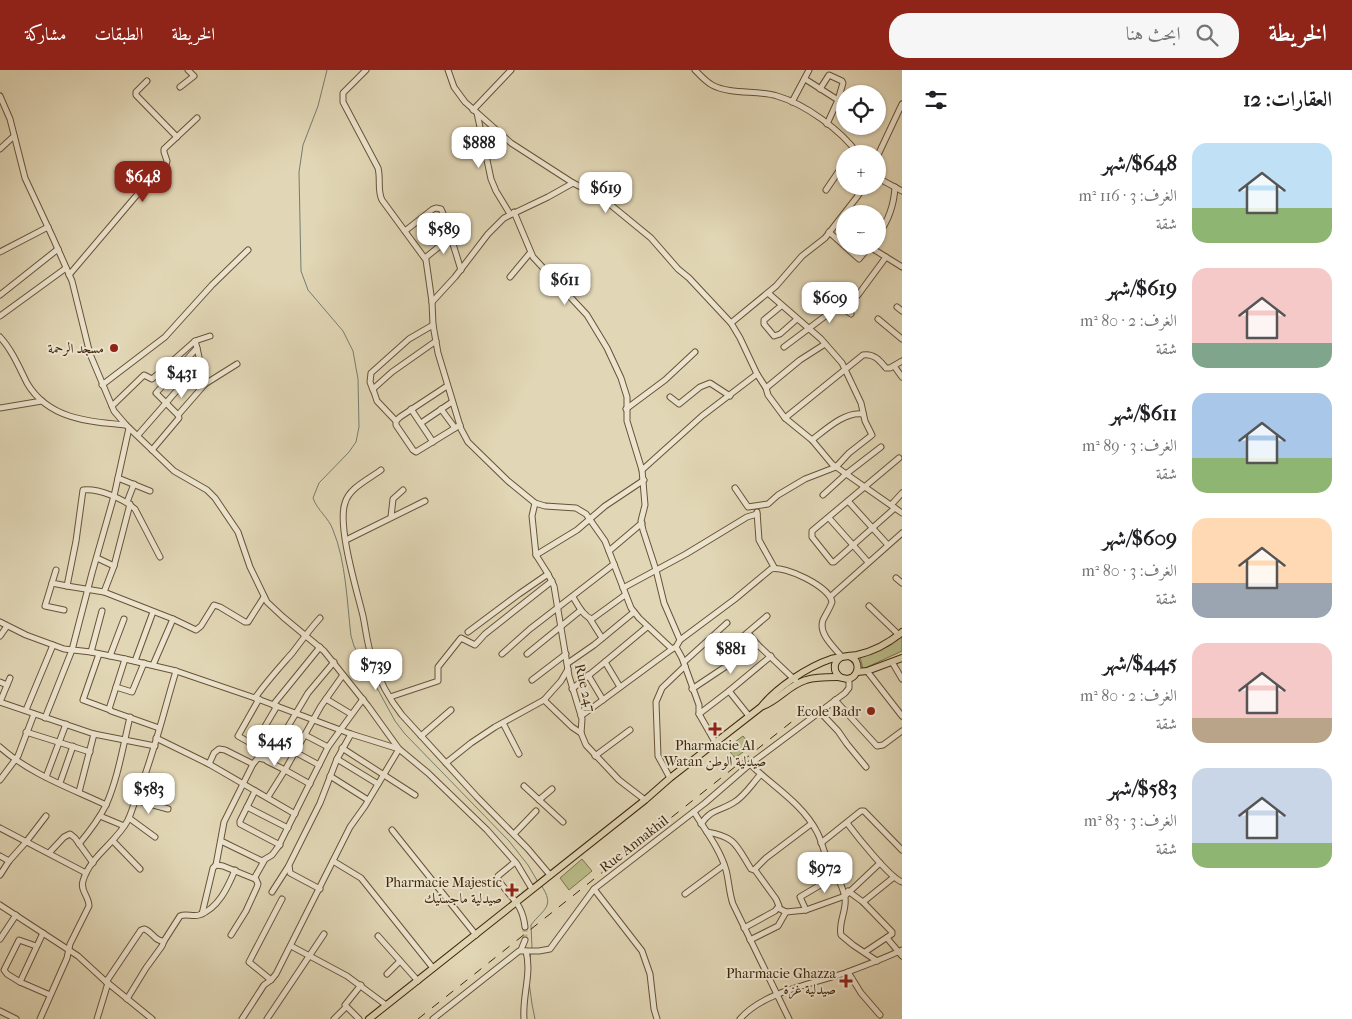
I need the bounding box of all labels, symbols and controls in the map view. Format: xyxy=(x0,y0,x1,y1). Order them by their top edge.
search box xyxy=(889,13,1239,58)
text: الخريطة xyxy=(1269,19,1327,47)
icon: search xyxy=(1193,21,1221,49)
text: ابحث هنا xyxy=(1126,23,1181,45)
text: مشاركة xyxy=(25,24,66,45)
text: الطبقات xyxy=(94,24,143,45)
text: الخريطة xyxy=(171,24,215,45)
map controls xyxy=(836,85,886,255)
button: locate xyxy=(836,85,886,135)
icon: filters xyxy=(922,86,950,114)
text: العقارات: 12 xyxy=(1243,87,1332,111)
pin: $888 xyxy=(449,126,509,169)
text: $888 xyxy=(463,133,495,152)
button: + xyxy=(836,145,886,195)
text: $648/شهر xyxy=(1102,151,1177,175)
pin: $648 xyxy=(113,160,173,203)
icon: home xyxy=(1232,163,1292,223)
text: $648 xyxy=(126,167,160,186)
pin: $619 xyxy=(576,172,636,214)
text: $619 xyxy=(590,178,622,197)
text: الغرف: 3 · 116 m² xyxy=(1078,186,1177,205)
button: − xyxy=(836,205,886,255)
pin: $589 xyxy=(414,212,474,255)
text: شقة xyxy=(1156,214,1177,233)
text: $589 xyxy=(428,219,460,238)
pin: $611 xyxy=(535,264,595,306)
text: $611 xyxy=(551,270,579,289)
text: $619/شهر xyxy=(1106,276,1177,300)
pin: $609 xyxy=(800,282,860,324)
text: $609 xyxy=(813,288,847,307)
icon: home xyxy=(1232,288,1292,348)
text: الغرف: 2 · 80 m² xyxy=(1080,311,1177,330)
text: شقة xyxy=(1156,339,1177,358)
place label: مسجد الرحمة xyxy=(48,340,104,357)
marker: مسجد الرحمة xyxy=(108,342,120,354)
pin: $431 xyxy=(152,356,212,399)
text: $431 xyxy=(167,363,197,382)
text: $611/شهر xyxy=(1110,401,1177,425)
icon: home xyxy=(1232,413,1292,473)
text: الغرف: 3 · 89 m² xyxy=(1082,436,1177,455)
text: شقة xyxy=(1156,464,1177,483)
text: $609/شهر xyxy=(1102,526,1177,550)
icon: home xyxy=(1232,538,1292,598)
text: الغرف: 3 · 80 m² xyxy=(1082,561,1177,580)
text: شقة xyxy=(1156,589,1177,608)
pin: $881 xyxy=(701,632,761,675)
text: $881 xyxy=(716,639,746,658)
pin: $739 xyxy=(346,648,406,691)
text: $445/شهر xyxy=(1103,651,1177,675)
text: $739 xyxy=(360,655,392,674)
street label: Rue 247 xyxy=(571,662,599,714)
icon: home xyxy=(1232,663,1292,723)
text: الغرف: 2 · 80 m² xyxy=(1080,686,1177,705)
place label: Ecole Badr xyxy=(796,703,861,720)
marker: Ecole Badr xyxy=(865,705,877,717)
text: شقة xyxy=(1156,714,1177,733)
marker: Pharmacie Al Watan صيدلية الوطن xyxy=(709,723,721,735)
pin: $445 xyxy=(245,724,305,767)
text: $445 xyxy=(258,731,292,750)
place label: Pharmacie Al Watan صيدلية الوطن xyxy=(663,737,766,771)
pin: $583 xyxy=(119,772,179,815)
text: $583/شهر xyxy=(1108,776,1177,800)
text: $583 xyxy=(134,779,164,798)
icon: home xyxy=(1232,788,1292,848)
text: الغرف: 3 · 83 m² xyxy=(1084,811,1177,830)
street label: Rue Annakhil xyxy=(596,812,672,876)
text: شقة xyxy=(1156,839,1177,858)
pin: $972 xyxy=(795,852,855,894)
text: $972 xyxy=(808,858,842,877)
place label: Pharmacie Majestic صيدلية ماجستيك xyxy=(385,874,502,907)
marker: Pharmacie Majestic صيدلية ماجستيك xyxy=(506,884,518,896)
place label: Pharmacie Ghazza صيدلية غزة xyxy=(726,965,837,999)
marker: Pharmacie Ghazza صيدلية غزة xyxy=(840,975,852,987)

